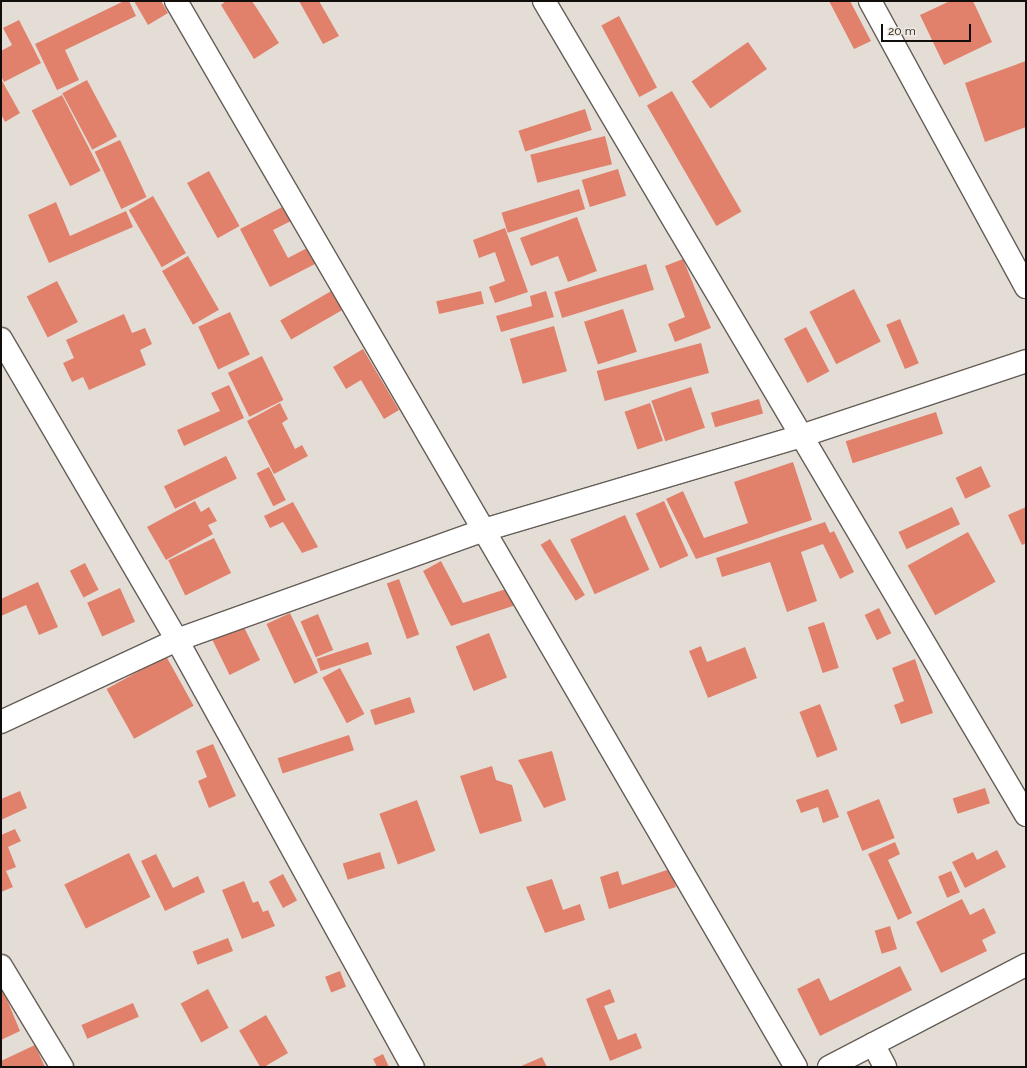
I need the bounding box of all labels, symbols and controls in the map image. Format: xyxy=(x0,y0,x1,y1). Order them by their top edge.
scale bar xyxy=(883,16,973,42)
text: 20 m xyxy=(888,24,916,38)

